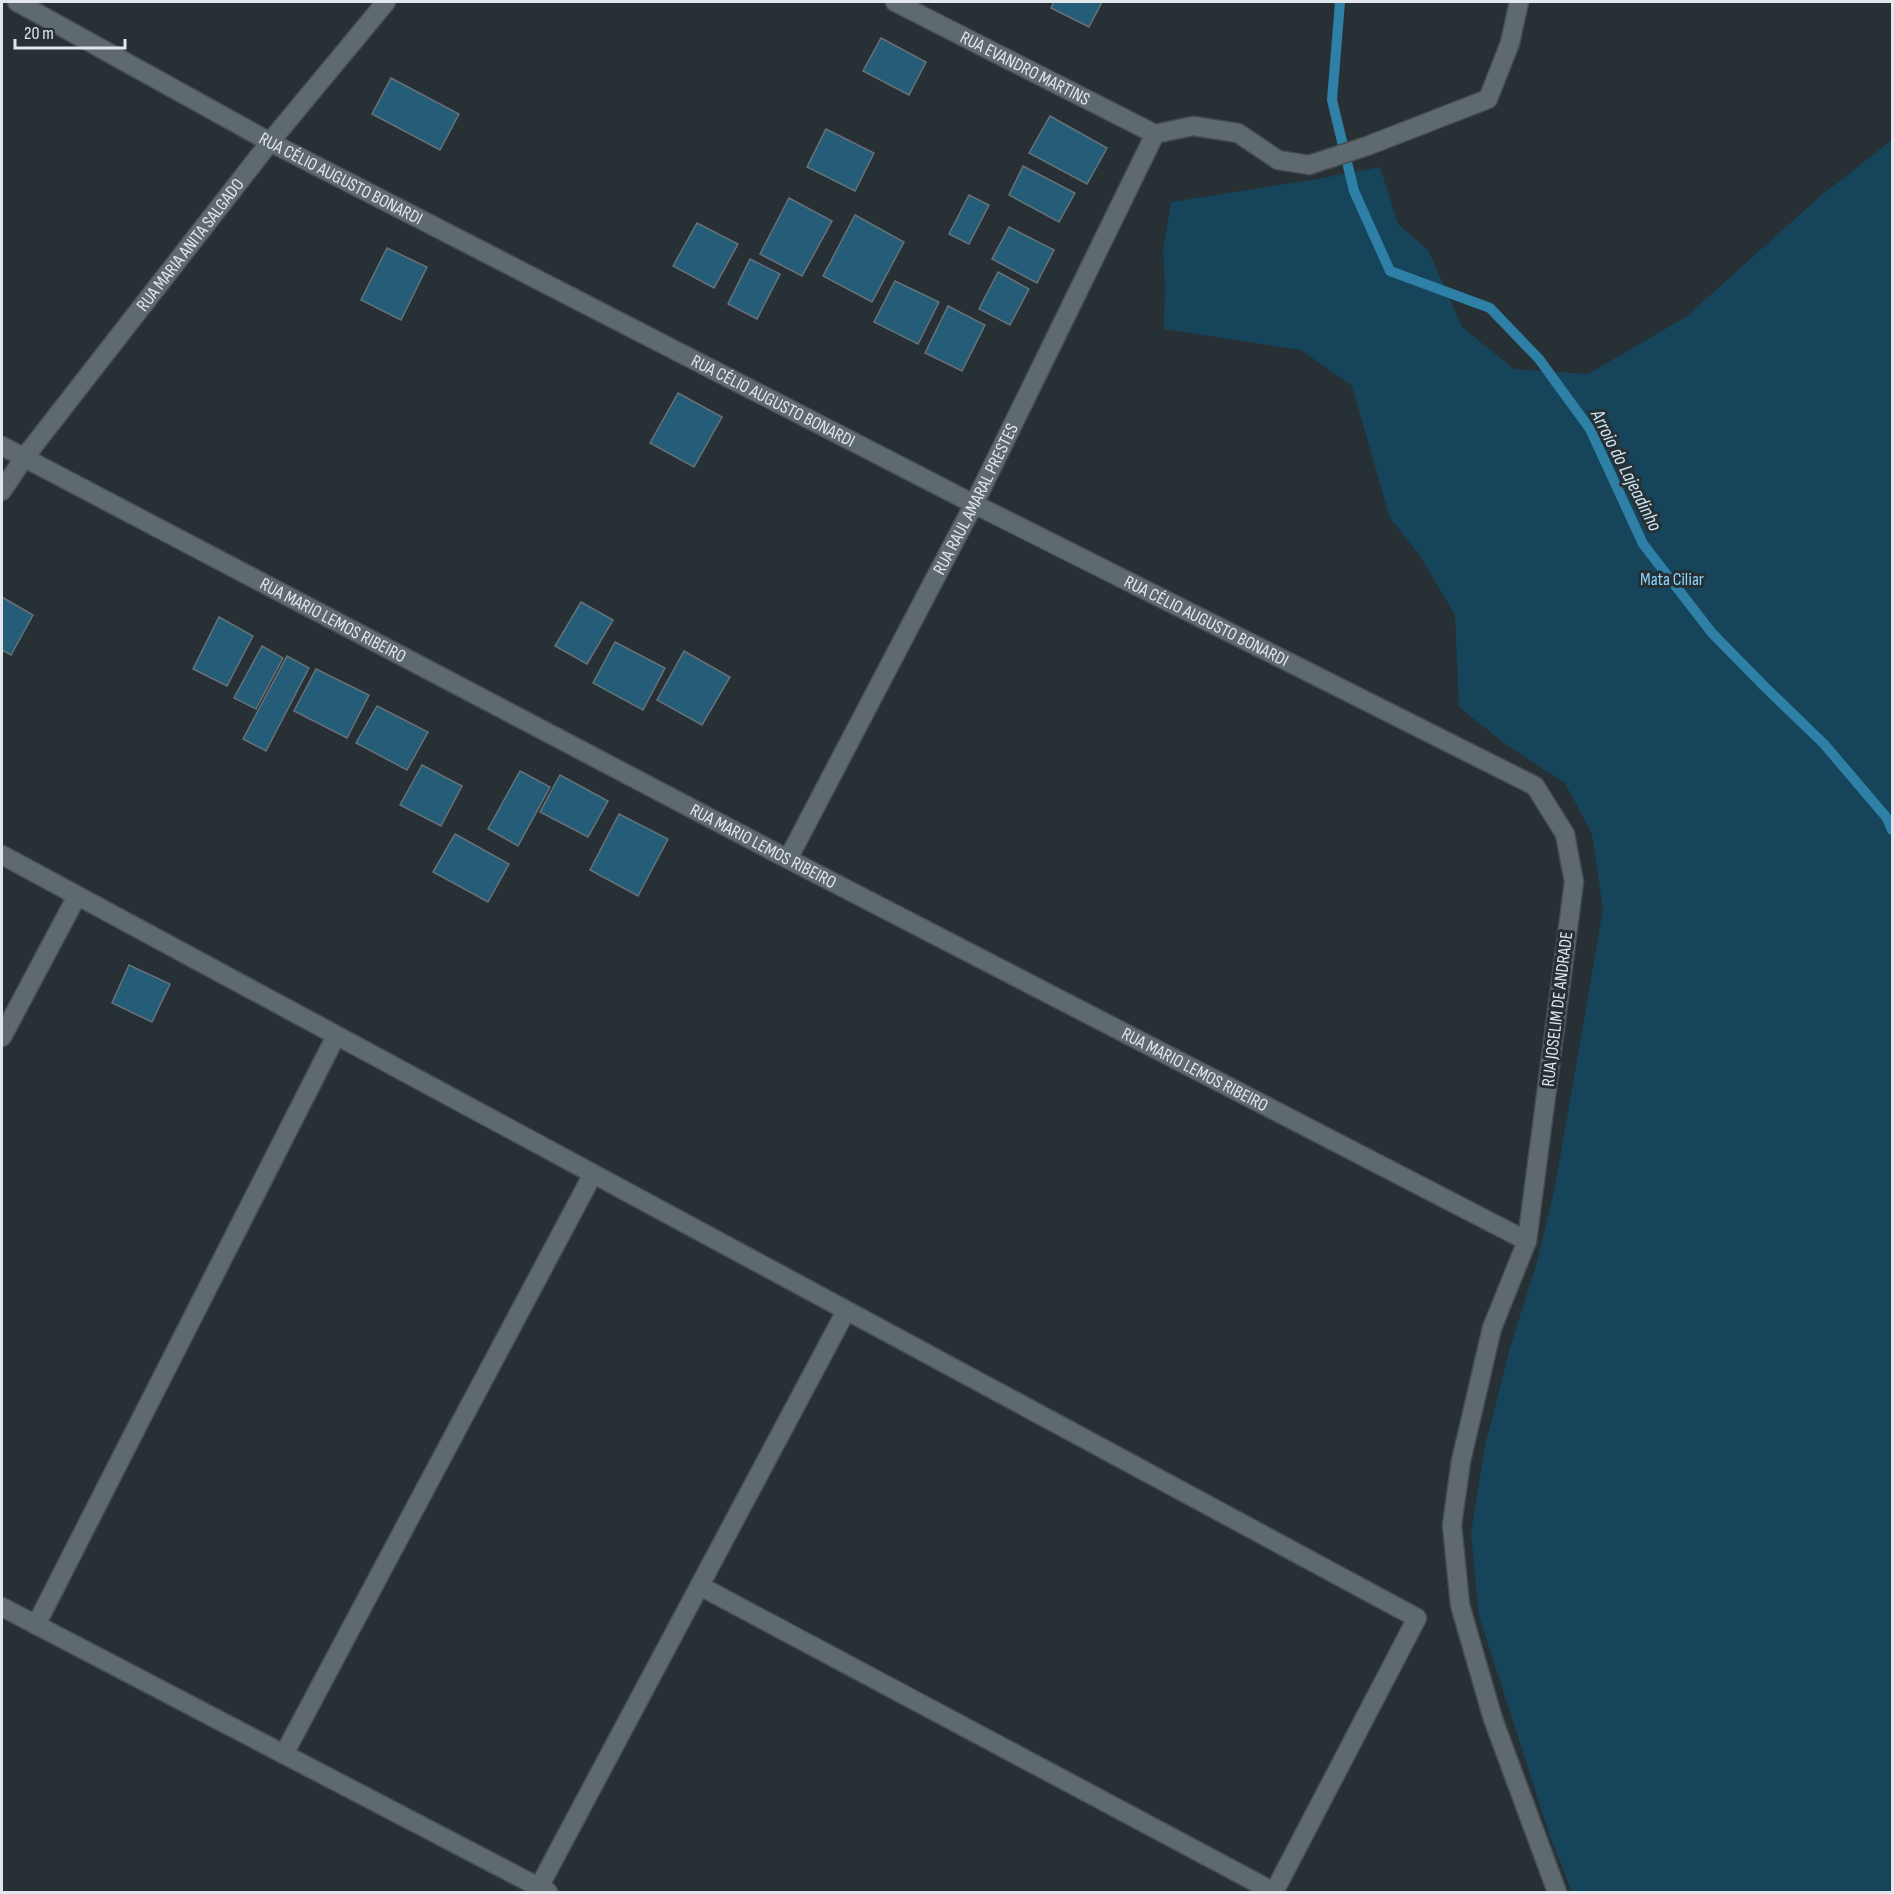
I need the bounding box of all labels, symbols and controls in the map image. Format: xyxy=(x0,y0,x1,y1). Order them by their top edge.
scale bar xyxy=(15,12,124,50)
text: 20 m xyxy=(24,23,54,44)
street label: RUA EVANDRO MARTINS xyxy=(957,27,1094,110)
street label: RUA CÉLIO AUGUSTO BONARDI xyxy=(255,128,426,230)
street label: RUA MARIA ANITA SALGADO xyxy=(132,174,249,316)
street label: RUA CÉLIO AUGUSTO BONARDI xyxy=(688,350,858,452)
water label: Arroio do Lajeadinho xyxy=(1585,405,1667,535)
street label: RUA RAUL AMARAL PRESTES xyxy=(929,420,1023,578)
park label: Mata Ciliar xyxy=(1640,569,1704,590)
street label: RUA CÉLIO AUGUSTO BONARDI xyxy=(1121,571,1292,671)
street label: RUA MARIO LEMOS RIBEIRO xyxy=(256,573,409,667)
street label: RUA MARIO LEMOS RIBEIRO xyxy=(686,799,840,893)
street label: RUA JOSELIM DE ANDRADE xyxy=(1538,930,1577,1088)
street label: RUA MARIO LEMOS RIBEIRO xyxy=(1118,1023,1272,1116)

